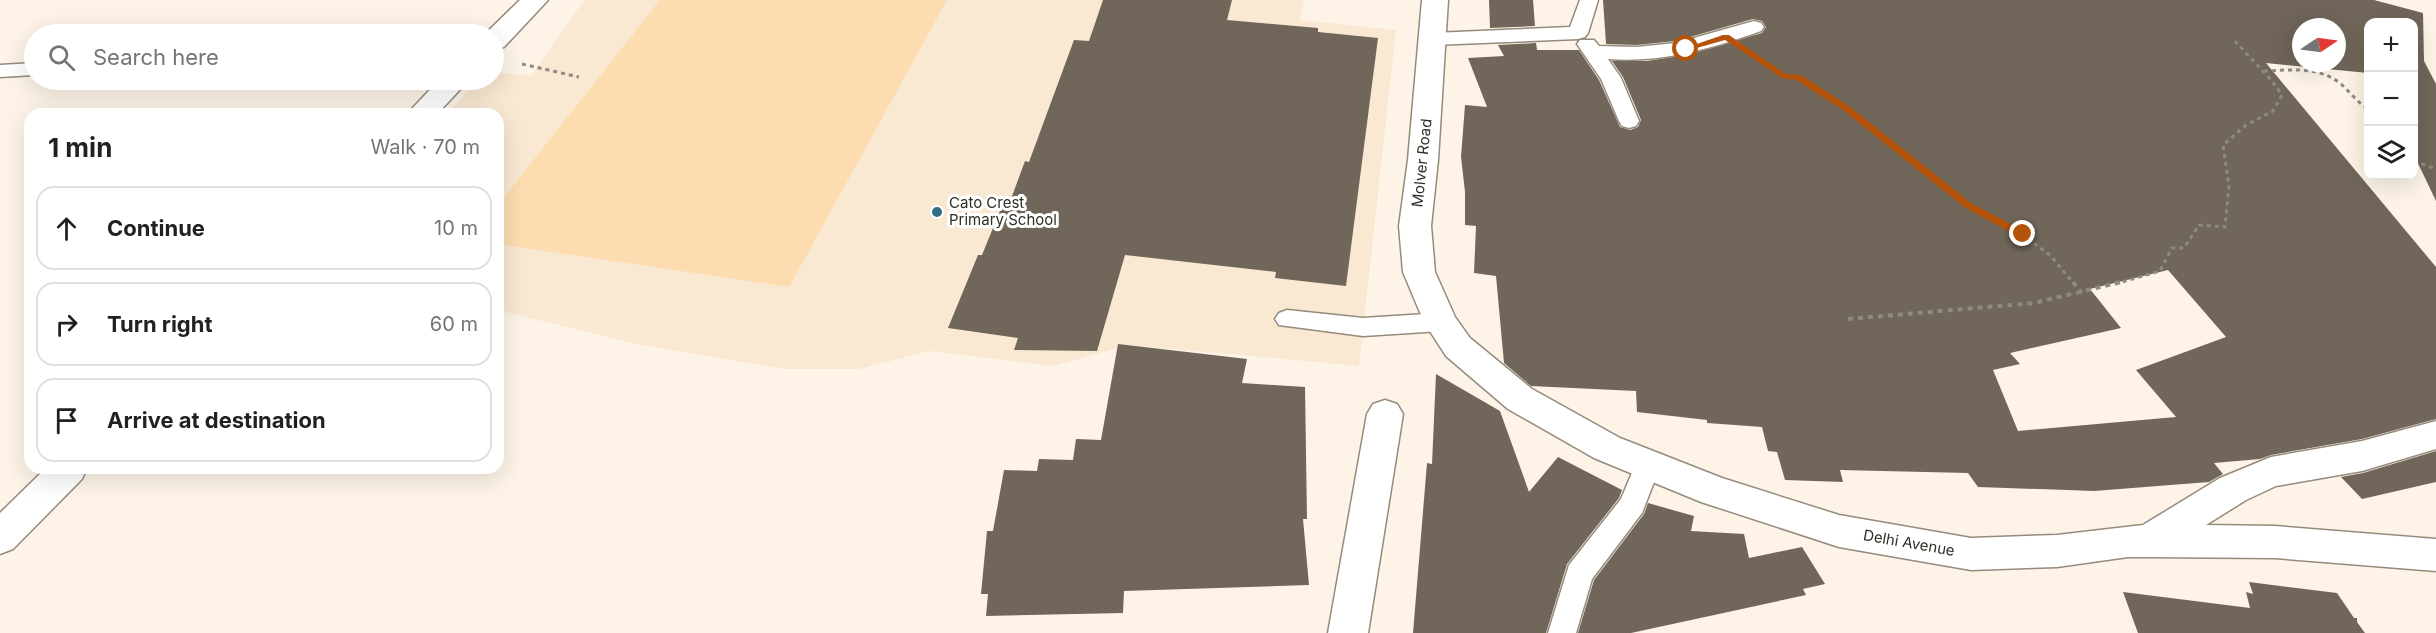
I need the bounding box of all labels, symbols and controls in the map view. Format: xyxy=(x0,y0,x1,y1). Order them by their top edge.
north arrow xyxy=(2292,18,2346,72)
map controls xyxy=(2364,18,2418,180)
button: + xyxy=(2364,18,2418,72)
search box xyxy=(24,24,504,90)
route start xyxy=(1672,35,1698,61)
icon: search xyxy=(45,41,78,74)
text: Search here xyxy=(93,44,219,70)
button: − xyxy=(2364,72,2418,126)
street label: Molver Road xyxy=(1407,118,1436,208)
button: layers xyxy=(2364,126,2418,180)
text: 1 min xyxy=(48,132,112,163)
text: Walk · 70 m xyxy=(370,135,480,159)
place label: Cato Crest Primary School xyxy=(949,193,1057,229)
marker: Cato Crest Primary School xyxy=(930,205,944,219)
icon: ahead xyxy=(50,212,83,245)
text: Continue xyxy=(107,215,205,241)
text: 10 m xyxy=(434,216,478,240)
route end xyxy=(2009,220,2035,246)
icon: right xyxy=(50,308,83,341)
text: Turn right xyxy=(107,311,213,337)
text: 60 m xyxy=(430,312,478,336)
icon: arrive xyxy=(50,404,83,437)
text: Arrive at destination xyxy=(107,407,326,433)
street label: Delhi Avenue xyxy=(1862,525,1956,560)

